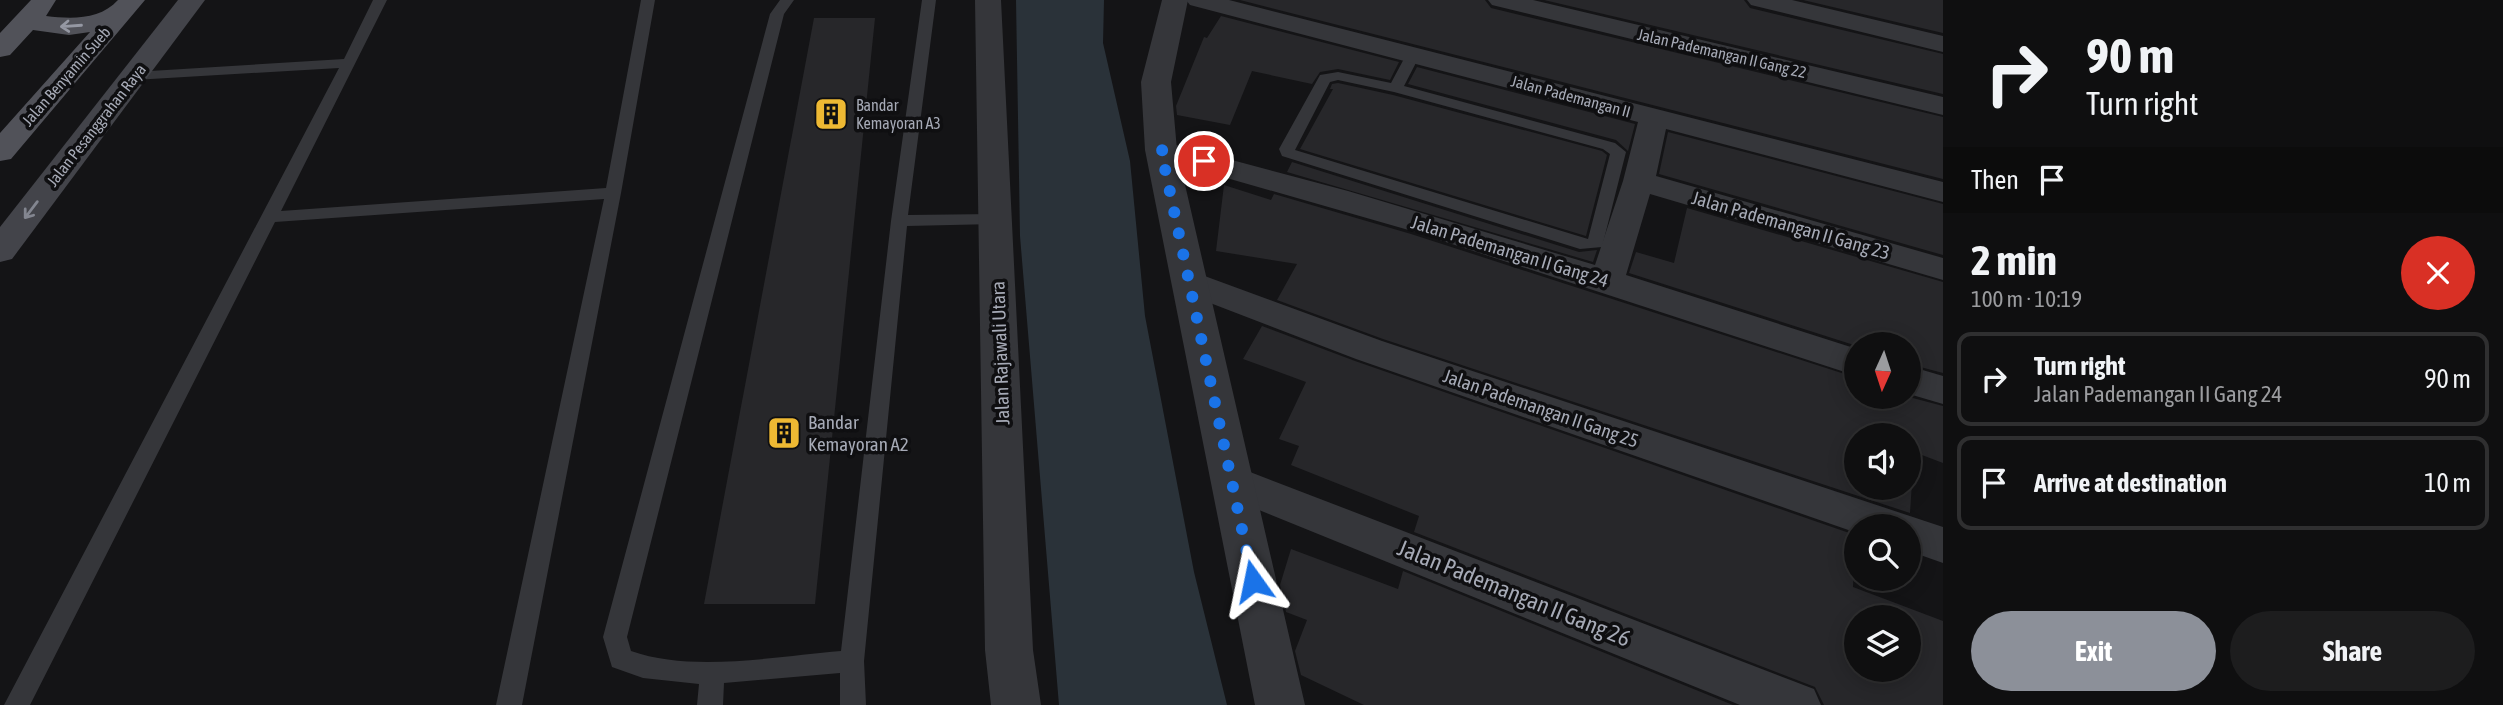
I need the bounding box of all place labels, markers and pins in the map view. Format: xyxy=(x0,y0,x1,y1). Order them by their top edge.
building icon: Bandar Kemayoran A3 xyxy=(812,95,850,133)
place label: Bandar Kemayoran A3 xyxy=(856,96,941,133)
pin xyxy=(1174,131,1234,191)
place label: Bandar Kemayoran A2 xyxy=(808,411,909,455)
building icon: Bandar Kemayoran A2 xyxy=(765,414,803,452)

